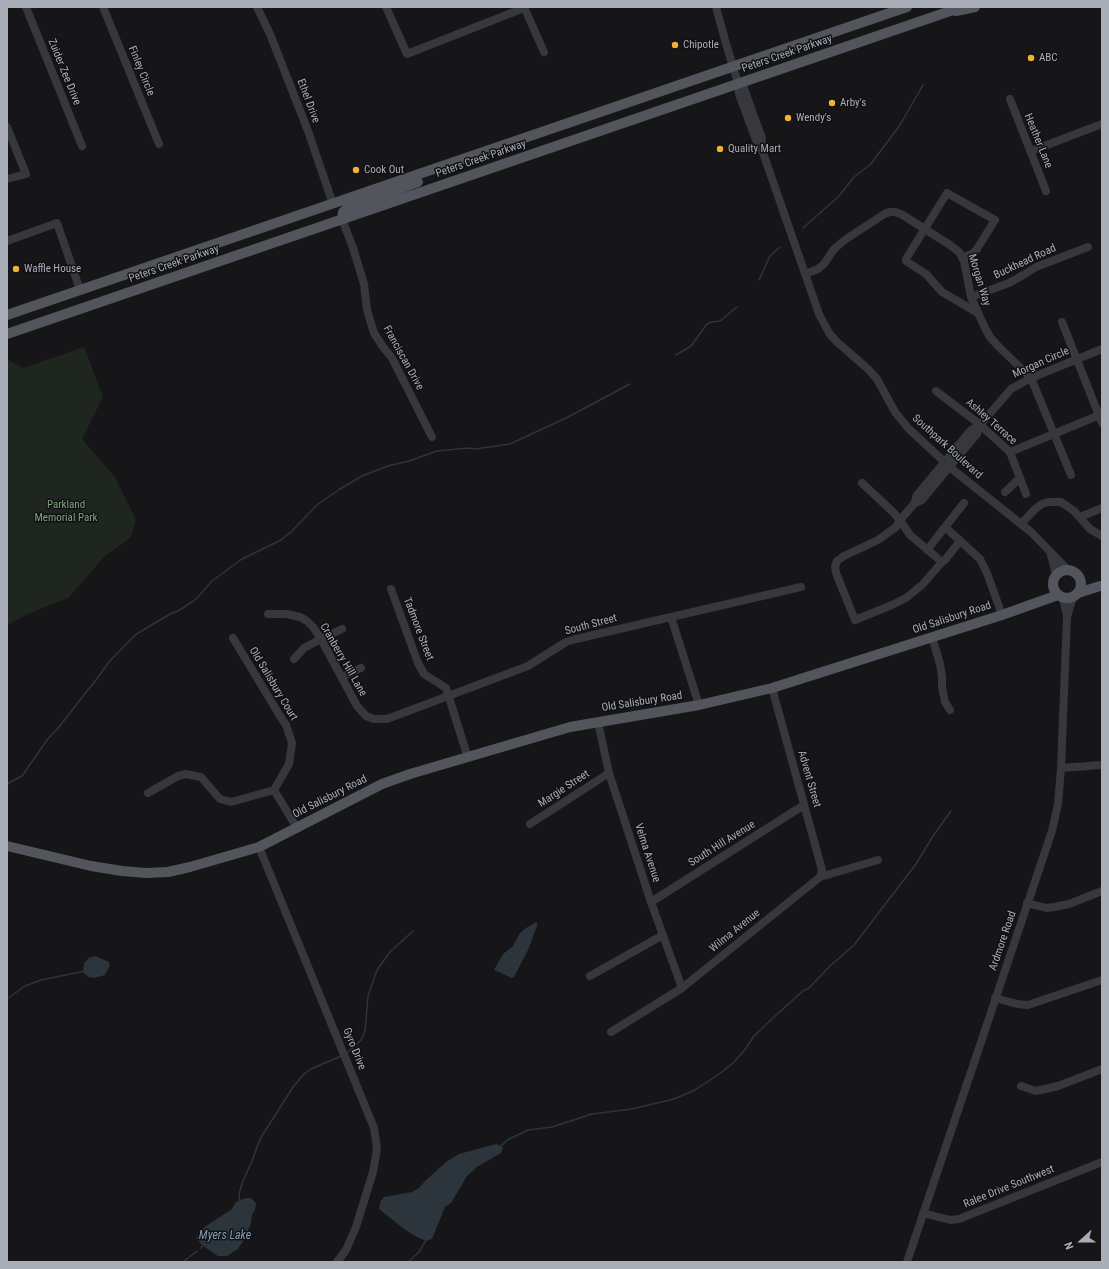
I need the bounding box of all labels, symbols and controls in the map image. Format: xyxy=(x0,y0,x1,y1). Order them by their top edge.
street label: Peters Creek Parkway xyxy=(740,32,834,76)
street label: Zuider Zee Drive xyxy=(45,37,83,107)
place label: Chipotle xyxy=(683,38,719,52)
marker: Chipotle xyxy=(670,40,680,50)
street label: Finley Circle xyxy=(125,44,157,98)
place label: ABC xyxy=(1039,51,1058,65)
marker: ABC xyxy=(1026,53,1036,63)
street label: Ethel Drive xyxy=(294,77,322,125)
place label: Arby's xyxy=(840,96,866,110)
marker: Arby's xyxy=(827,98,837,108)
place label: Wendy's xyxy=(796,111,831,125)
street label: Heather Lane xyxy=(1021,112,1055,170)
marker: Wendy's xyxy=(783,113,793,123)
street label: Peters Creek Parkway xyxy=(434,137,528,181)
place label: Quality Mart xyxy=(728,142,781,156)
marker: Quality Mart xyxy=(715,144,725,154)
place label: Cook Out xyxy=(364,163,404,177)
marker: Cook Out xyxy=(351,165,361,175)
street label: Peters Creek Parkway xyxy=(127,242,221,286)
street label: Buckhead Road xyxy=(992,242,1058,282)
street label: Morgan Way xyxy=(965,252,993,308)
place label: Waffle House xyxy=(24,262,81,276)
marker: Waffle House xyxy=(11,264,21,274)
street label: Franciscan Drive xyxy=(380,323,426,393)
street label: Morgan Circle xyxy=(1011,345,1071,381)
street label: Ashley Terrace xyxy=(963,396,1019,448)
street label: Southpark Boulevard xyxy=(909,412,985,482)
park label: Parkland Memorial Park xyxy=(34,498,98,524)
street label: Tadmore Street xyxy=(400,596,436,662)
street label: Old Salisbury Road xyxy=(911,599,993,637)
street label: South Street xyxy=(563,612,619,638)
street label: Cranberry Hill Lane xyxy=(317,621,369,699)
street label: Old Salisbury Court xyxy=(246,645,300,723)
street label: Old Salisbury Road xyxy=(601,689,683,715)
street label: Advent Street xyxy=(795,749,823,809)
street label: Margie Street xyxy=(536,768,592,810)
street label: Old Salisbury Road xyxy=(291,773,369,821)
street label: South Hill Avenue xyxy=(686,818,758,870)
street label: Velma Avenue xyxy=(631,822,663,884)
street label: Wilma Avenue xyxy=(707,907,763,955)
street label: Ardmore Road xyxy=(987,910,1019,972)
street label: Gyro Drive xyxy=(340,1026,368,1072)
street label: Ralee Drive Southwest xyxy=(962,1163,1056,1211)
north arrow xyxy=(1061,1221,1101,1261)
water label: Myers Lake xyxy=(199,1229,251,1243)
text: N xyxy=(1062,1240,1077,1251)

